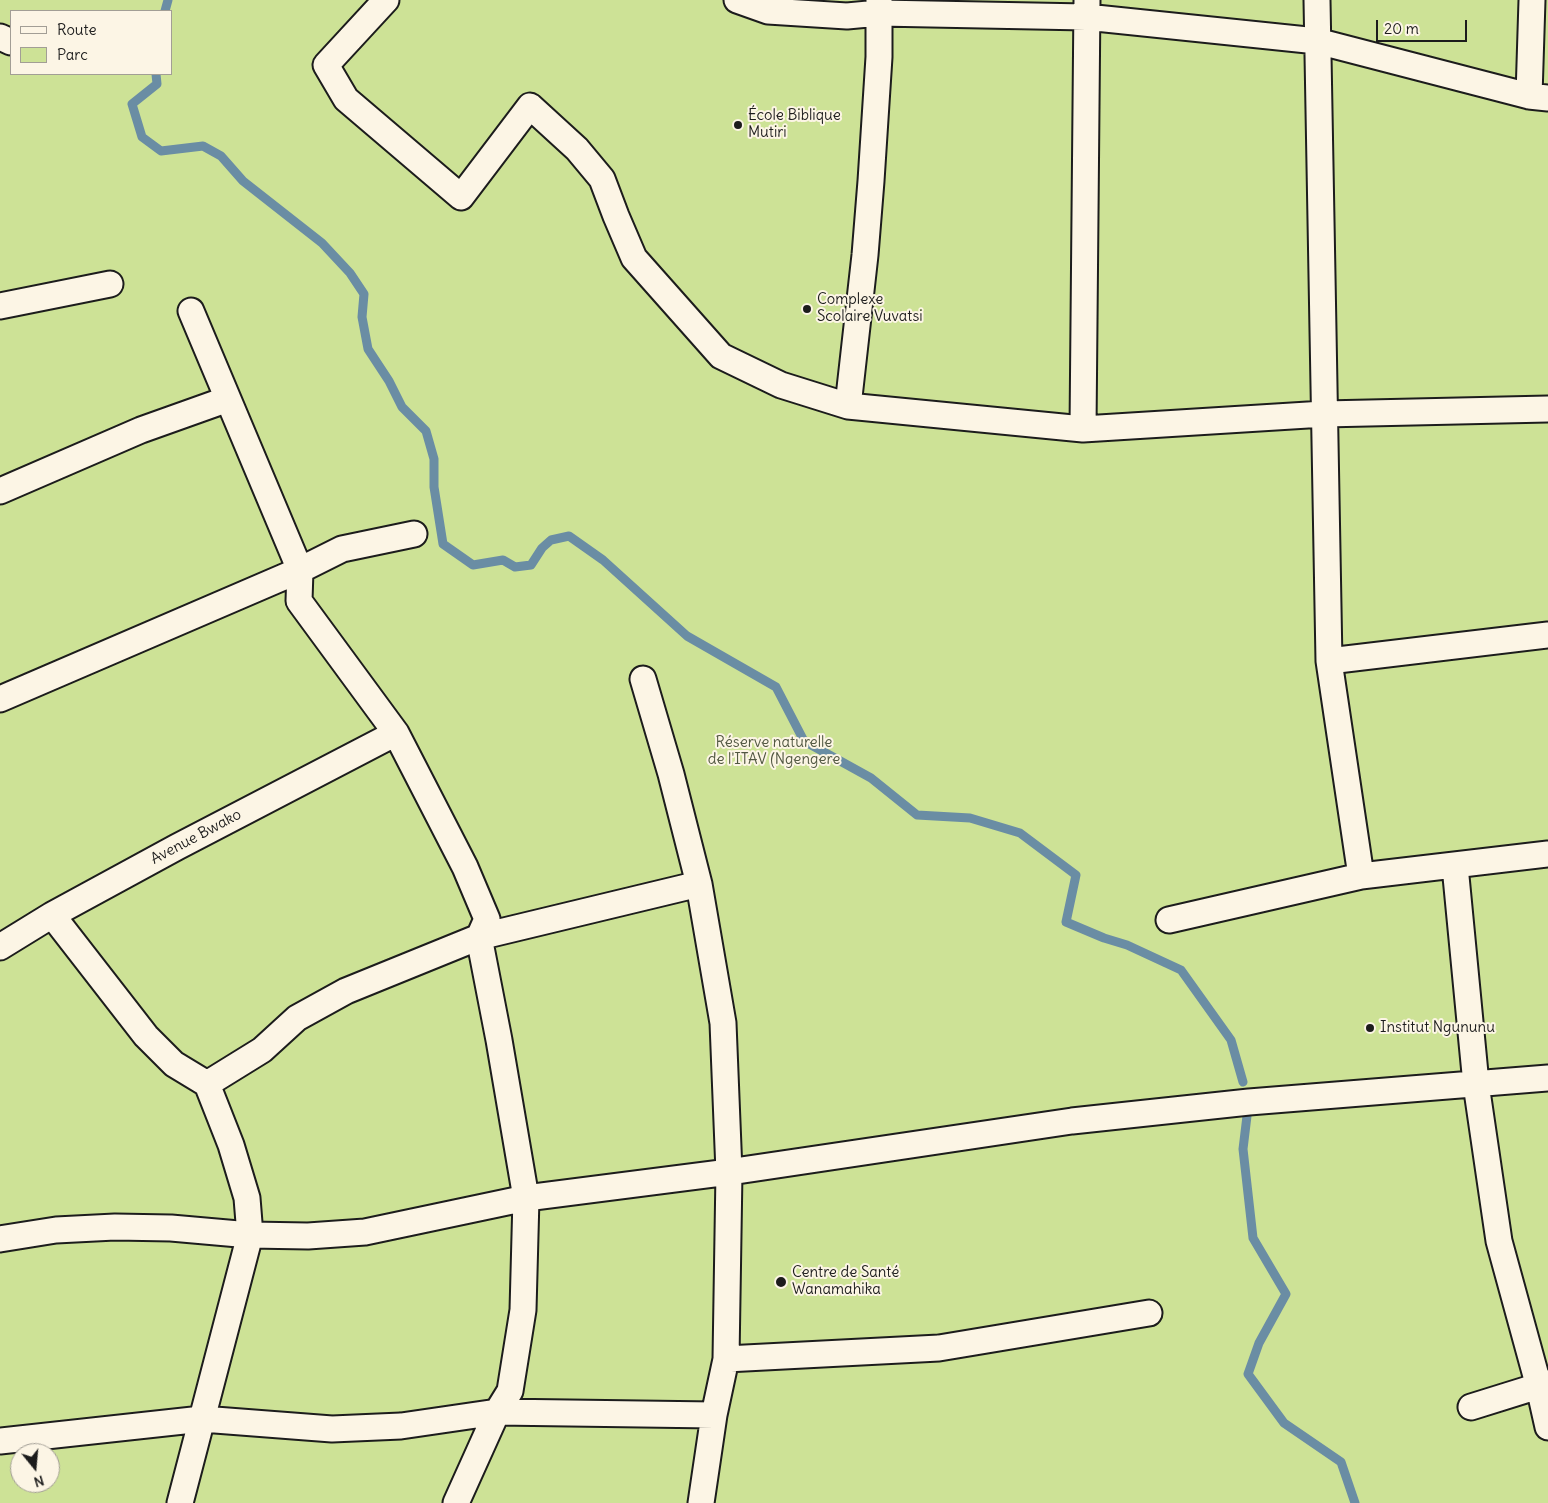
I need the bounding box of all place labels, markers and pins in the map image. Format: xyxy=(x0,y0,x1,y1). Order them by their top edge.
place label: École Biblique Mutiri xyxy=(748,107,841,142)
marker: École Biblique Mutiri xyxy=(732,119,744,131)
place label: Complexe Scolaire Vuvatsi xyxy=(817,291,923,326)
marker: Complexe Scolaire Vuvatsi xyxy=(801,303,813,315)
place label: Institut Ngununu xyxy=(1380,1019,1495,1037)
marker: Institut Ngununu xyxy=(1364,1022,1376,1034)
place label: Centre de Santé Wanamahika xyxy=(792,1264,899,1299)
marker: Centre de Santé Wanamahika xyxy=(774,1275,788,1289)

